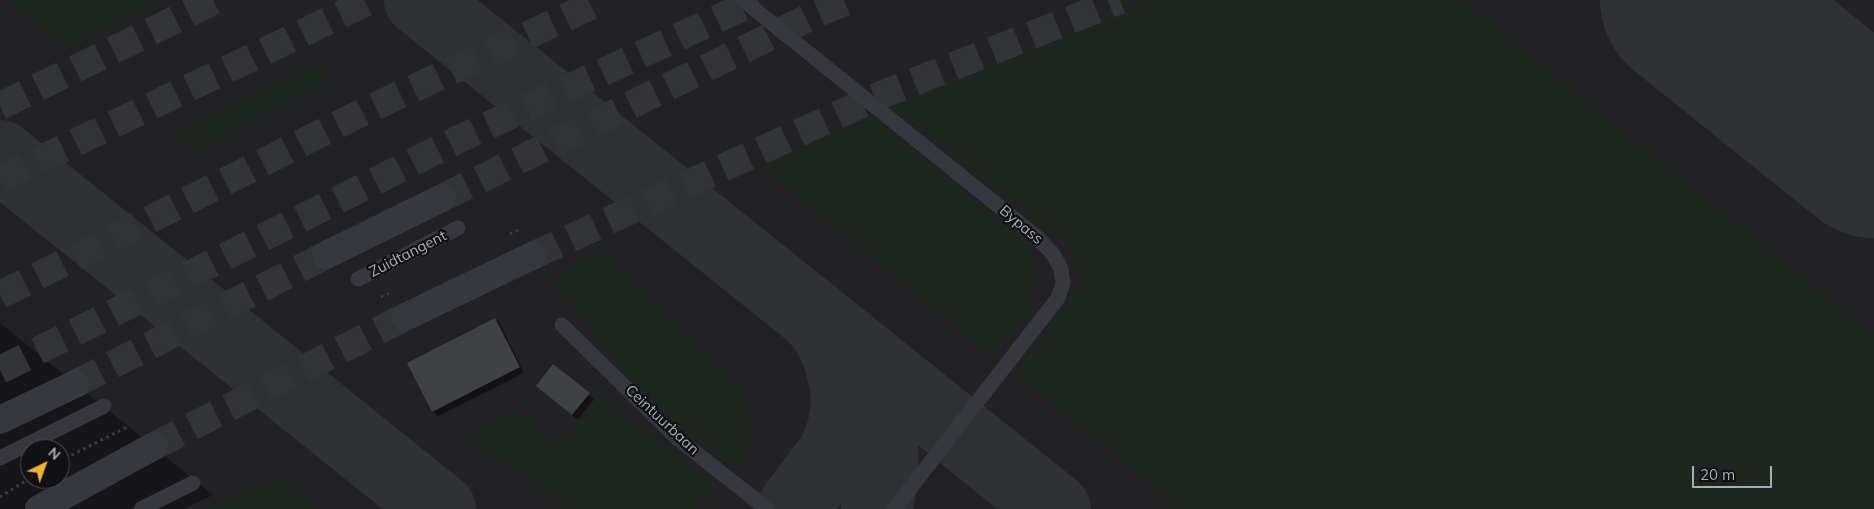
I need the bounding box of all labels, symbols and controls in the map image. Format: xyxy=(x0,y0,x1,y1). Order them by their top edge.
street label: Bypass xyxy=(996,202,1046,248)
street label: Zuidtangent xyxy=(366,227,450,281)
street label: Ceintuurbaan xyxy=(621,381,703,459)
north arrow xyxy=(20,439,70,489)
text: N xyxy=(44,443,64,464)
scale bar xyxy=(1694,456,1774,488)
text: 20 m xyxy=(1700,465,1735,484)

